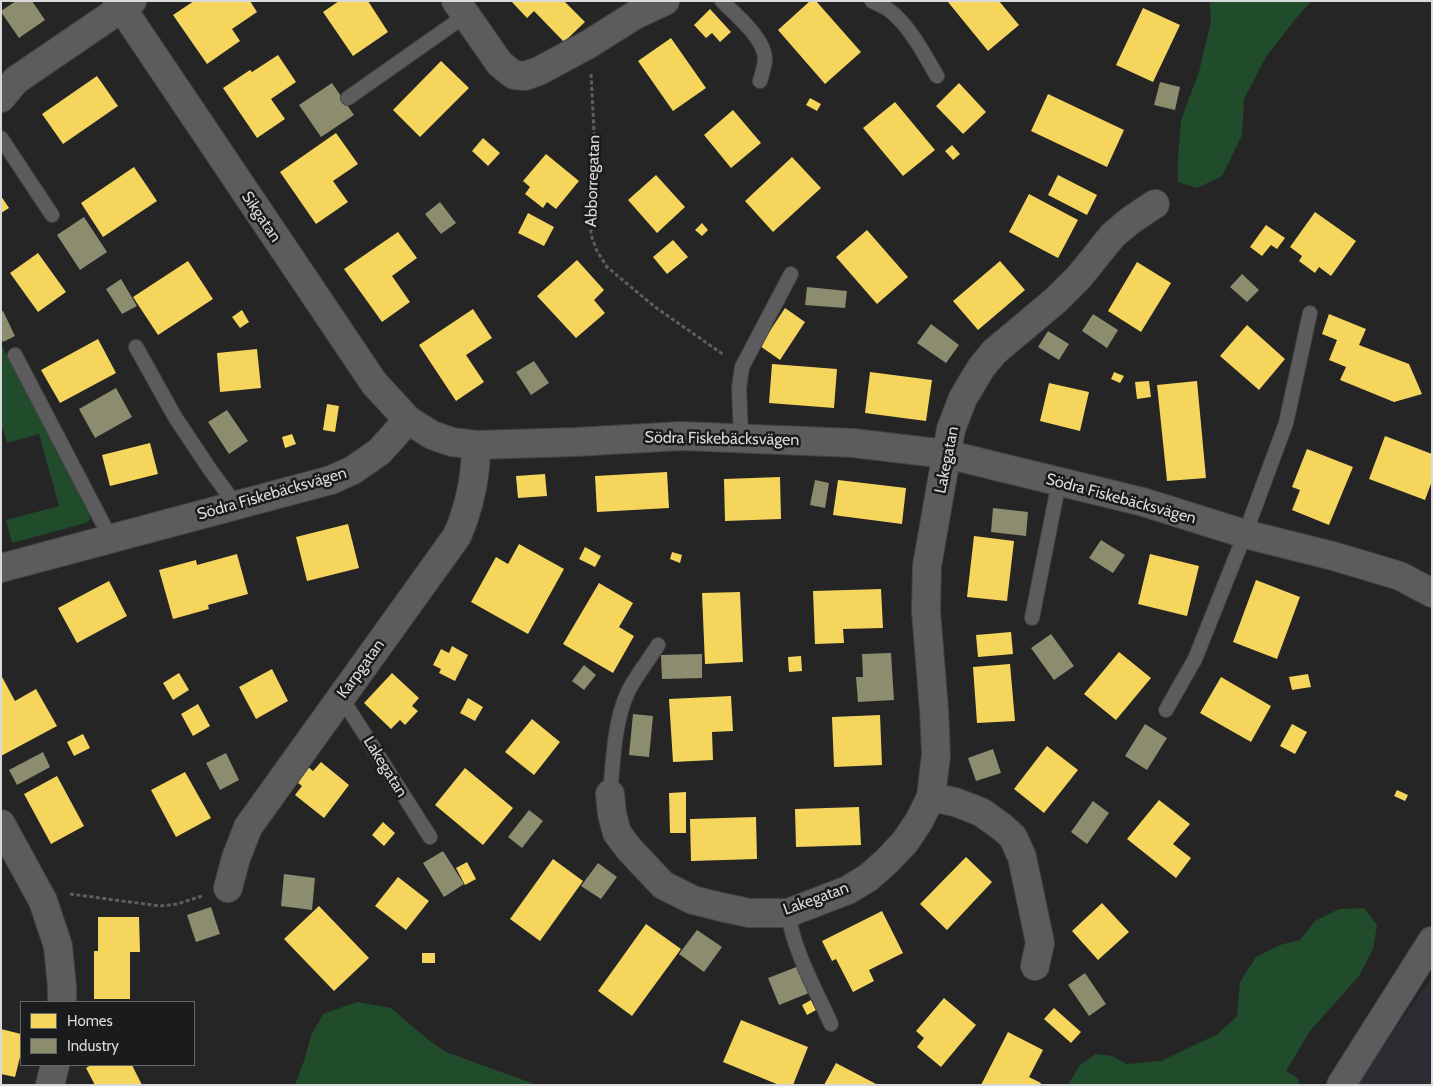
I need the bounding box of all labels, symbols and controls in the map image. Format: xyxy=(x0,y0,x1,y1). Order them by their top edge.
street label: Abborregatan xyxy=(582,135,604,227)
street label: Sikgatan xyxy=(237,188,285,246)
street label: Lakegatan xyxy=(931,425,963,495)
street label: Södra Fiskebäcksvägen xyxy=(644,428,800,450)
street label: Södra Fiskebäcksvägen xyxy=(195,463,349,525)
street label: Södra Fiskebäcksvägen xyxy=(1044,470,1198,528)
street label: Karpgatan xyxy=(333,636,389,702)
street label: Lakegatan xyxy=(359,733,411,801)
street label: Lakegatan xyxy=(781,878,851,920)
legend xyxy=(20,1001,195,1066)
text: Homes xyxy=(67,1012,113,1030)
text: Industry xyxy=(67,1037,119,1055)

